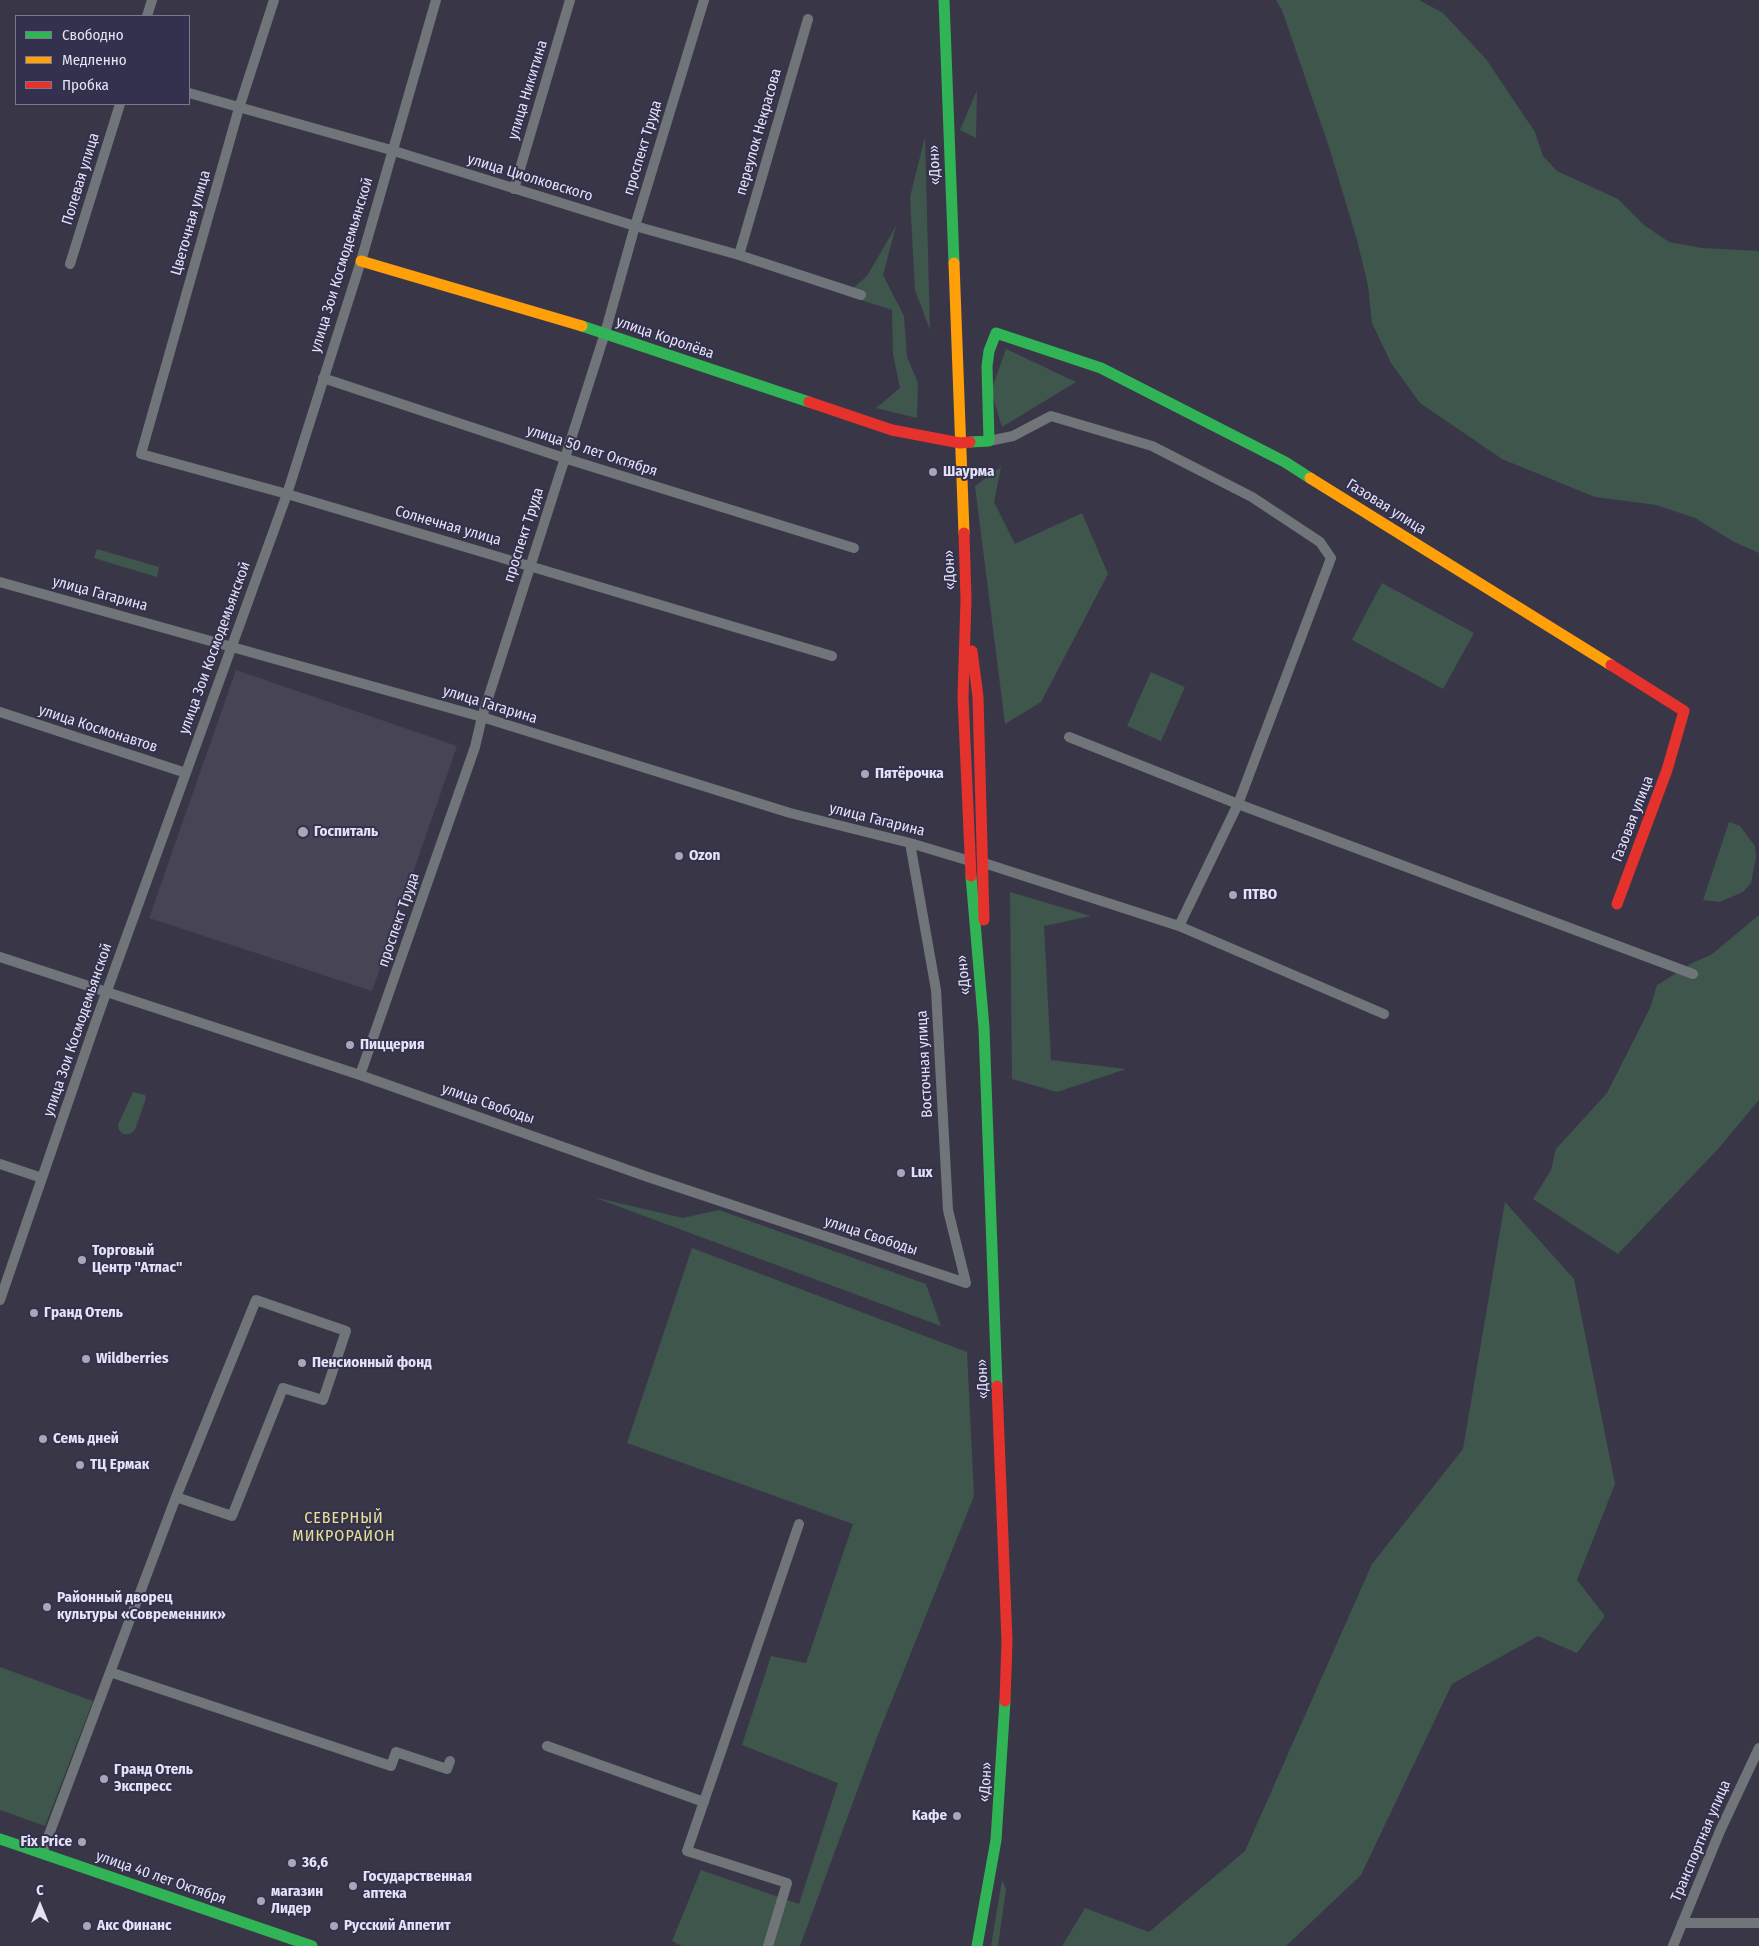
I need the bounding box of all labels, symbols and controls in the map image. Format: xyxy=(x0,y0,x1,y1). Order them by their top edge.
legend xyxy=(15,15,190,105)
text: Свободно xyxy=(62,26,124,44)
street label: улица Никитина xyxy=(504,38,552,142)
text: Медленно xyxy=(62,51,127,69)
street label: переулок Некрасова xyxy=(732,67,786,197)
text: Пробка xyxy=(62,76,109,94)
street label: проспект Труда xyxy=(620,98,666,198)
street label: Полевая улица xyxy=(58,131,104,227)
street label: «Дон» xyxy=(925,145,945,185)
street label: улица Циолковского xyxy=(465,150,595,206)
street label: Цветочная улица xyxy=(167,168,215,278)
street label: улица Зои Космодемьянской xyxy=(307,175,377,355)
street label: улица Королёва xyxy=(614,313,716,363)
street label: улица 50 лет Октября xyxy=(524,421,660,481)
place label: Шаурма xyxy=(943,463,994,481)
marker: Шаурма xyxy=(927,466,939,478)
street label: Газовая улица xyxy=(1343,475,1429,539)
street label: проспект Труда xyxy=(500,485,548,585)
street label: Солнечная улица xyxy=(393,502,503,550)
street label: «Дон» xyxy=(940,550,960,590)
street label: улица Зои Космодемьянской xyxy=(175,559,255,737)
street label: улица Гагарина xyxy=(50,573,150,615)
street label: улица Гагарина xyxy=(441,682,539,728)
street label: улица Космонавтов xyxy=(36,701,160,757)
place label: Пятёрочка xyxy=(875,765,944,783)
marker: Пятёрочка xyxy=(859,768,871,780)
street label: Газовая улица xyxy=(1608,774,1658,864)
street label: улица Гагарина xyxy=(827,799,927,841)
place label: Госпиталь xyxy=(314,823,378,841)
marker: Госпиталь xyxy=(296,825,310,839)
place label: Ozon xyxy=(689,847,720,865)
marker: Ozon xyxy=(673,850,685,862)
street label: проспект Труда xyxy=(374,870,424,970)
place label: ПТВО xyxy=(1243,886,1277,904)
marker: ПТВО xyxy=(1227,889,1239,901)
street label: улица Зои Космодемьянской xyxy=(40,941,116,1119)
street label: «Дон» xyxy=(953,954,975,996)
street label: Восточная улица xyxy=(913,1010,937,1118)
place label: Пиццерия xyxy=(360,1036,424,1054)
marker: Пиццерия xyxy=(344,1039,356,1051)
street label: улица Свободы xyxy=(439,1080,537,1128)
place label: Lux xyxy=(911,1164,933,1182)
marker: Lux xyxy=(895,1167,907,1179)
street label: улица Свободы xyxy=(822,1212,920,1260)
place label: Торговый Центр "Атлас" xyxy=(92,1242,182,1277)
marker: Торговый Центр "Атлас" xyxy=(76,1254,88,1266)
place label: Гранд Отель xyxy=(44,1304,123,1322)
marker: Гранд Отель xyxy=(28,1307,40,1319)
place label: Wildberries xyxy=(96,1350,168,1368)
marker: Wildberries xyxy=(80,1353,92,1365)
place label: Пенсионный фонд xyxy=(312,1354,432,1372)
marker: Пенсионный фонд xyxy=(296,1357,308,1369)
street label: «Дон» xyxy=(973,1359,993,1399)
place label: Семь дней xyxy=(53,1430,119,1448)
marker: Семь дней xyxy=(37,1433,49,1445)
place label: ТЦ Ермак xyxy=(90,1456,149,1474)
marker: ТЦ Ермак xyxy=(74,1459,86,1471)
district label: СЕВЕРНЫЙ МИКРОРАЙОН xyxy=(291,1509,397,1547)
place label: Районный дворец культуры «Современник» xyxy=(57,1589,226,1624)
marker: Районный дворец культуры «Современник» xyxy=(41,1601,53,1613)
place label: Гранд Отель Экспресс xyxy=(114,1761,193,1796)
street label: «Дон» xyxy=(976,1761,996,1803)
marker: Гранд Отель Экспресс xyxy=(98,1773,110,1785)
street label: Транспортная улица xyxy=(1667,1778,1735,1904)
place label: Кафе xyxy=(912,1807,947,1825)
marker: Кафе xyxy=(951,1810,963,1822)
place label: Fix Price xyxy=(21,1833,72,1851)
marker: Fix Price xyxy=(76,1836,88,1848)
street label: улица 40 лет Октября xyxy=(93,1847,229,1909)
place label: 36,6 xyxy=(302,1854,328,1872)
marker: 36,6 xyxy=(286,1857,298,1869)
place label: Государственная аптека xyxy=(363,1868,472,1903)
marker: Государственная аптека xyxy=(347,1880,359,1892)
north arrow xyxy=(15,1881,65,1931)
text: С xyxy=(36,1882,44,1899)
place label: магазин Лидер xyxy=(271,1883,323,1918)
marker: магазин Лидер xyxy=(255,1895,267,1907)
place label: Акс Финанс xyxy=(97,1917,172,1935)
place label: Русский Аппетит xyxy=(344,1917,451,1935)
marker: Акс Финанс xyxy=(81,1920,93,1932)
marker: Русский Аппетит xyxy=(328,1920,340,1932)

